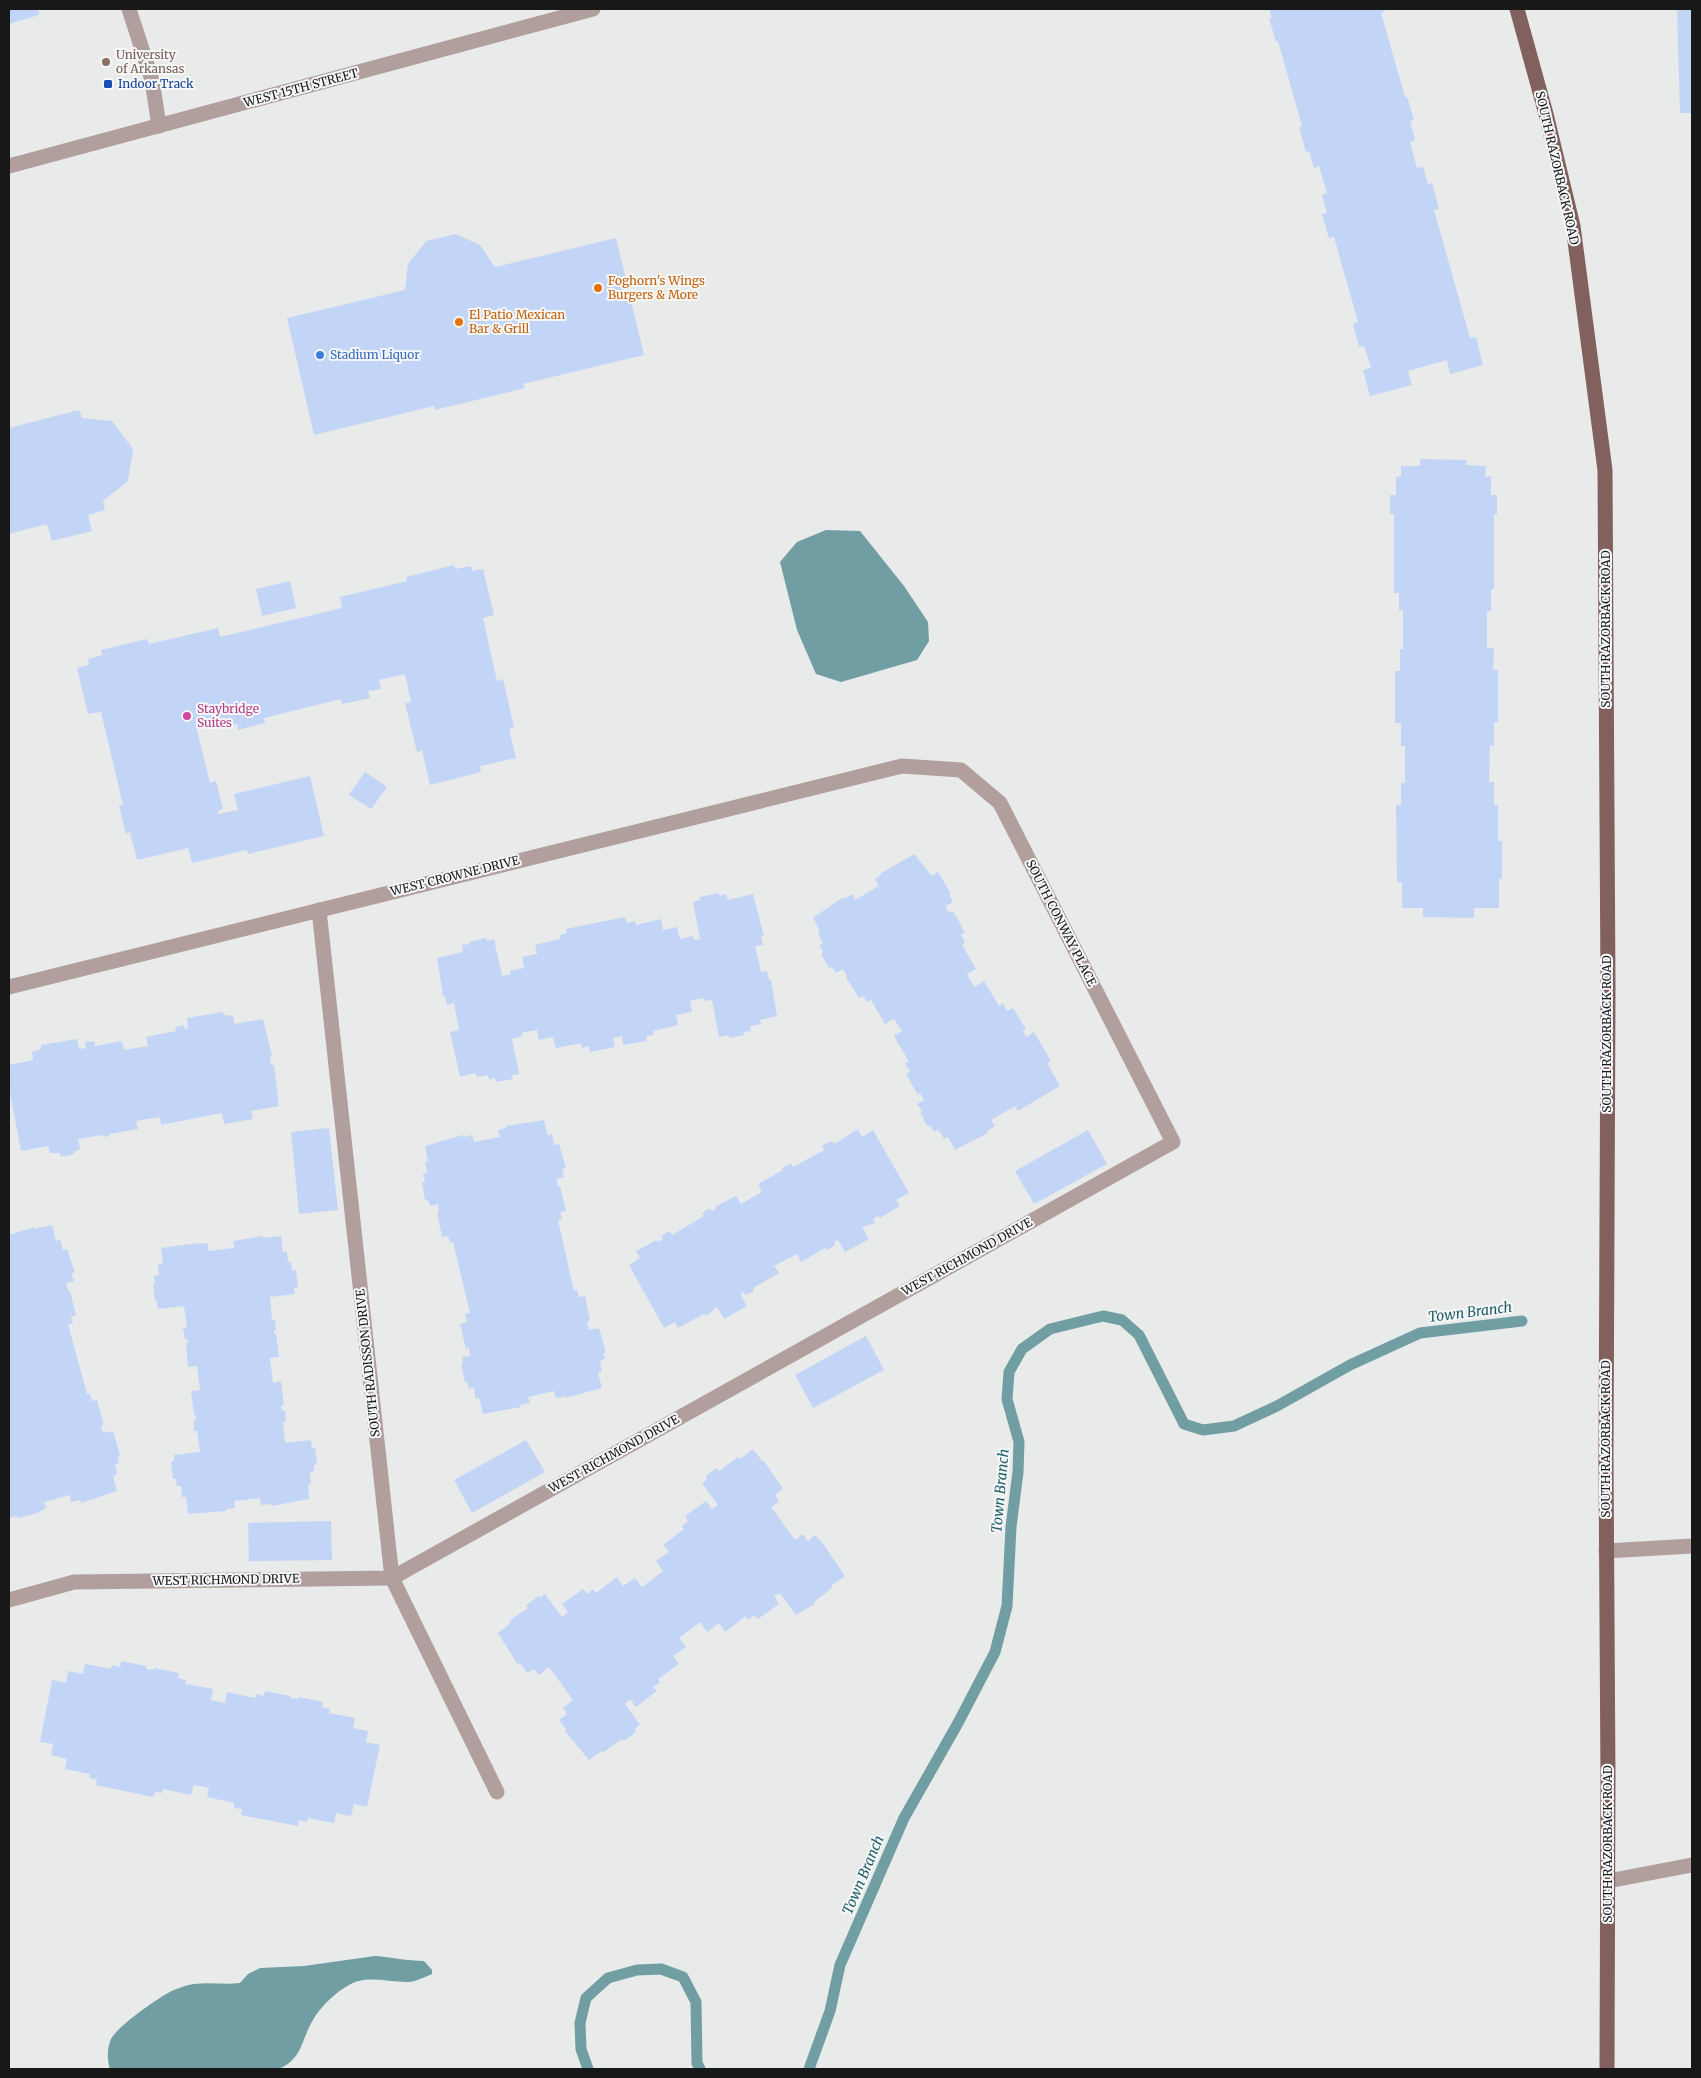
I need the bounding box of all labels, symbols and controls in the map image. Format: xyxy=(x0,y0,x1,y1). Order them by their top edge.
place label: University of Arkansas xyxy=(116,47,184,76)
marker: University of Arkansas xyxy=(100,56,112,68)
street label: WEST 15TH STREET xyxy=(241,65,360,110)
place label: Indoor Track xyxy=(118,76,194,91)
marker: Indoor Track xyxy=(102,78,114,90)
street label: SOUTH RAZORBACK ROAD xyxy=(1532,90,1582,246)
place label: Foghorn's Wings Burgers & More xyxy=(608,273,705,302)
marker: Foghorn's Wings Burgers & More xyxy=(592,282,604,294)
place label: El Patio Mexican Bar & Grill xyxy=(469,307,565,336)
marker: El Patio Mexican Bar & Grill xyxy=(453,316,465,328)
place label: Stadium Liquor xyxy=(330,347,420,362)
marker: Stadium Liquor xyxy=(314,349,326,361)
street label: SOUTH RAZORBACK ROAD xyxy=(1598,550,1613,708)
place label: Staybridge Suites xyxy=(197,701,259,730)
marker: Staybridge Suites xyxy=(181,710,193,722)
street label: WEST CROWNE DRIVE xyxy=(388,852,521,899)
street label: SOUTH CONWAY PLACE xyxy=(1023,857,1100,989)
street label: SOUTH RAZORBACK ROAD xyxy=(1599,955,1614,1113)
street label: WEST RICHMOND DRIVE xyxy=(898,1214,1035,1299)
street label: SOUTH RADISSON DRIVE xyxy=(352,1288,383,1438)
water label: Town Branch xyxy=(1427,1298,1513,1326)
street label: SOUTH RAZORBACK ROAD xyxy=(1598,1360,1613,1518)
street label: WEST RICHMOND DRIVE xyxy=(545,1411,682,1496)
water label: Town Branch xyxy=(987,1448,1013,1534)
street label: WEST RICHMOND DRIVE xyxy=(151,1571,300,1588)
street label: SOUTH RAZORBACK ROAD xyxy=(1600,1765,1615,1923)
water label: Town Branch xyxy=(838,1833,888,1917)

